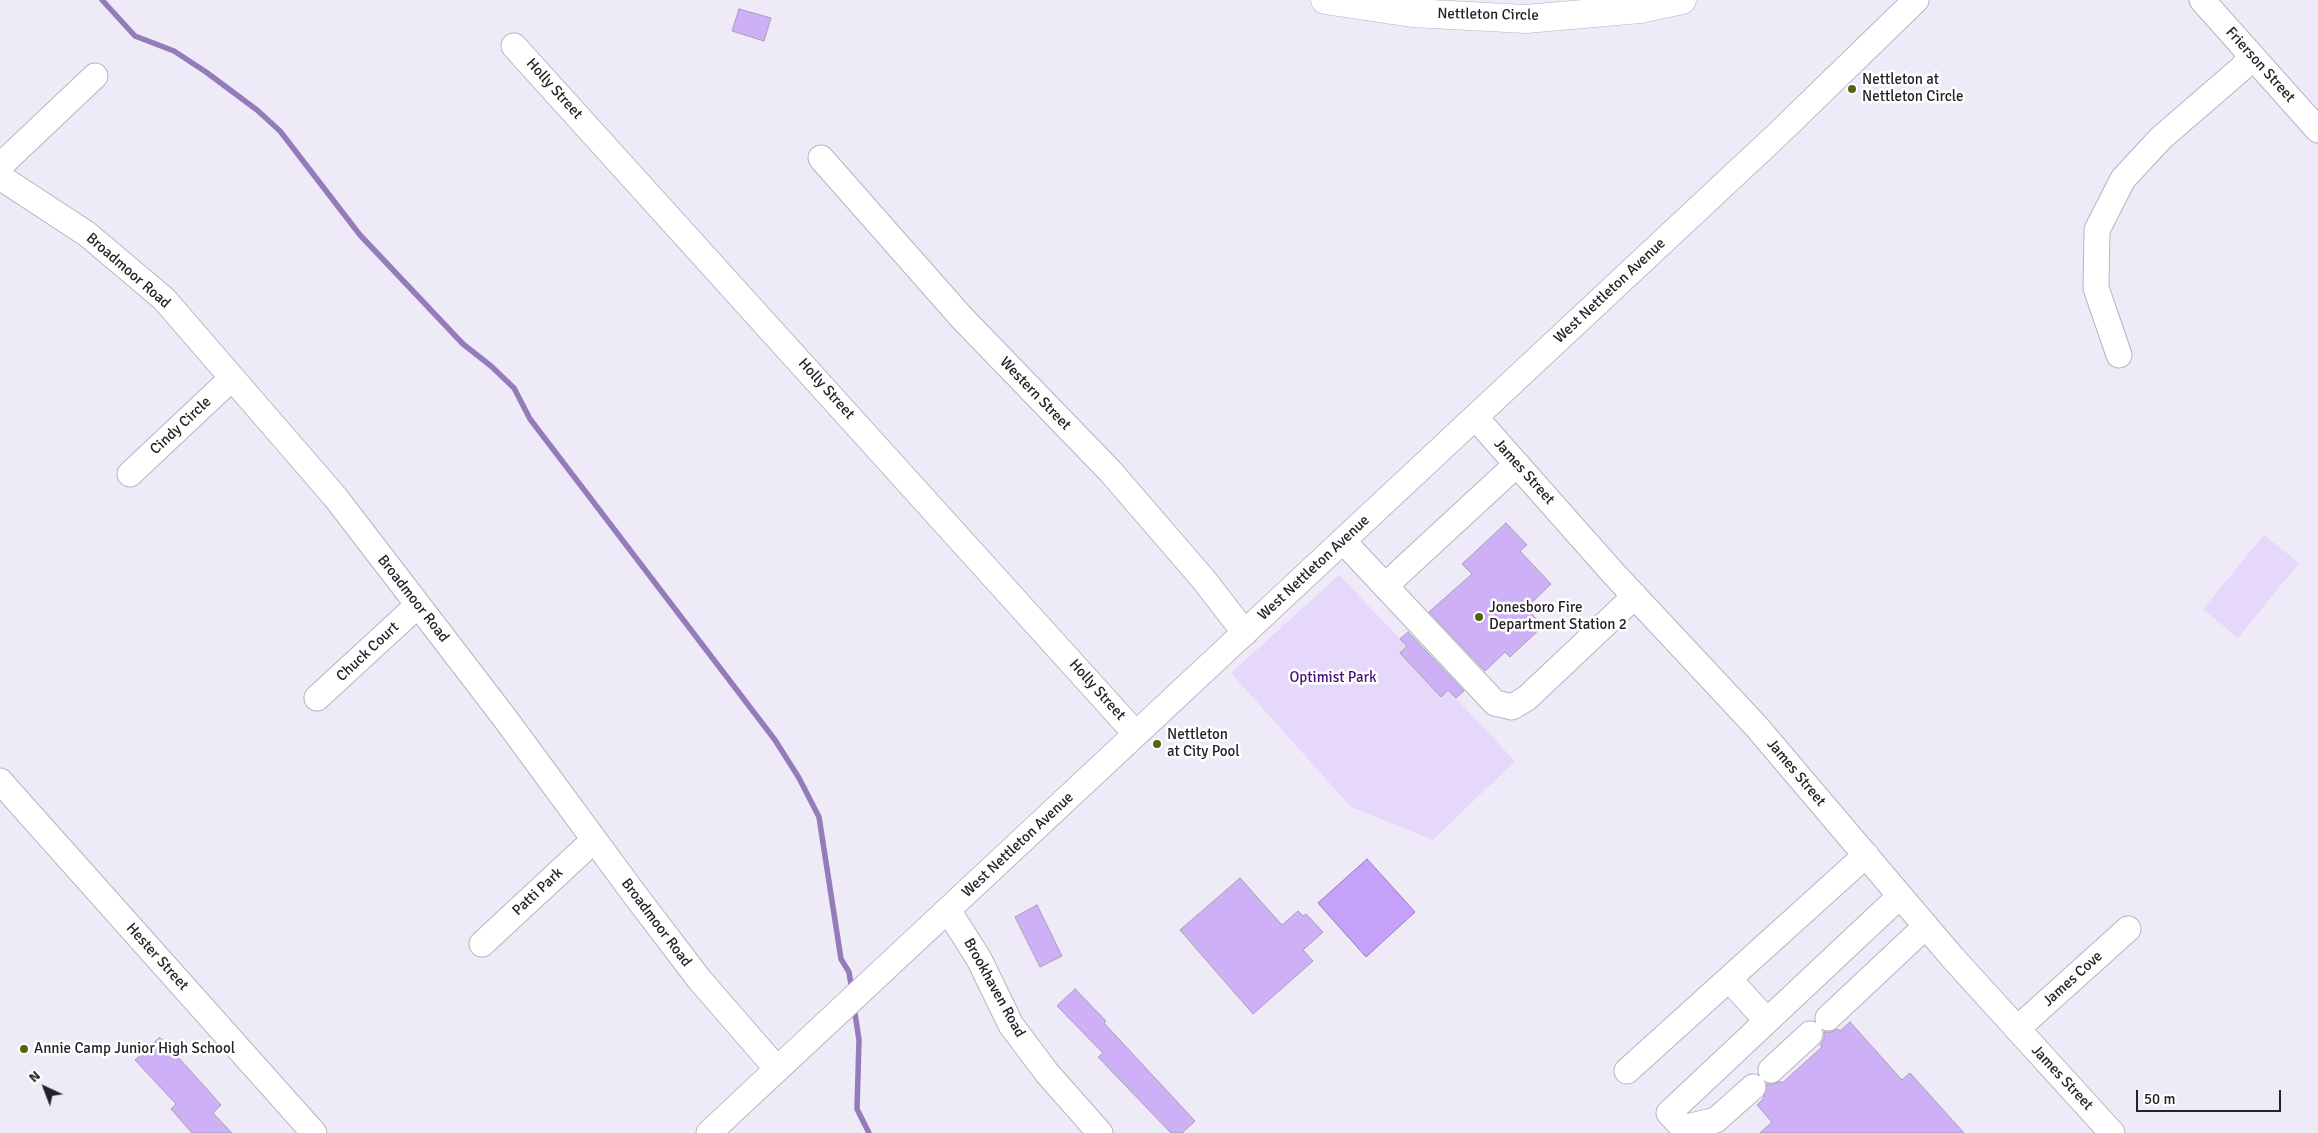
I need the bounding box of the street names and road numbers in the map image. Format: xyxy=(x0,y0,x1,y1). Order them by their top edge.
street label: Nettleton Circle xyxy=(1437,5,1539,25)
street label: Frierson Street xyxy=(2221,24,2299,106)
street label: Holly Street xyxy=(522,55,586,123)
street label: Broadmoor Road xyxy=(82,229,174,313)
street label: West Nettleton Avenue xyxy=(1550,235,1670,347)
street label: Western Street xyxy=(996,354,1074,434)
street label: Holly Street xyxy=(794,355,858,423)
street label: Cindy Circle xyxy=(147,393,215,459)
street label: James Street xyxy=(1490,435,1558,509)
street label: West Nettleton Avenue xyxy=(1254,512,1374,624)
street label: Broadmoor Road xyxy=(373,552,453,646)
street label: Chuck Court xyxy=(333,618,403,686)
street label: Holly Street xyxy=(1065,656,1129,724)
street label: James Street xyxy=(1763,736,1829,810)
street label: West Nettleton Avenue xyxy=(958,789,1078,901)
street label: Patti Park xyxy=(509,864,567,920)
street label: Broadmoor Road xyxy=(617,875,695,971)
street label: Hester Street xyxy=(122,920,192,994)
street label: Brookhaven Road xyxy=(959,935,1029,1041)
street label: James Cove xyxy=(2039,948,2107,1010)
street label: James Street xyxy=(2027,1042,2097,1114)

